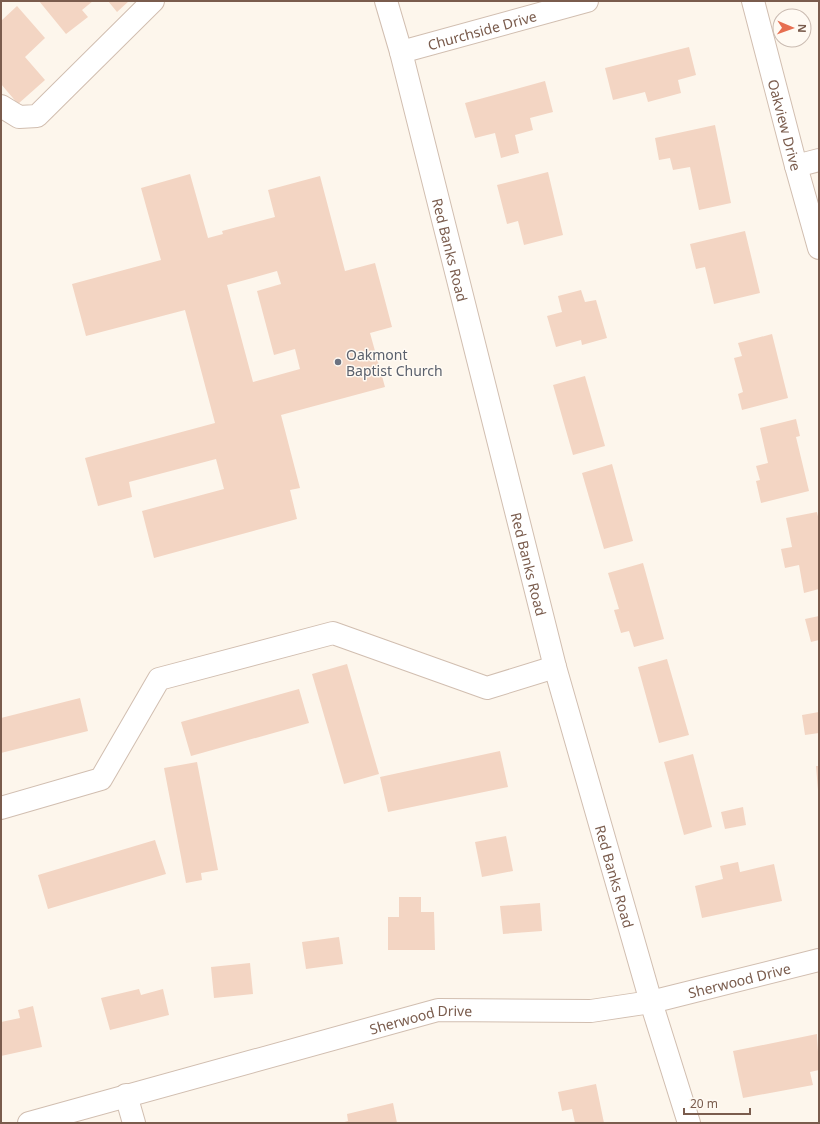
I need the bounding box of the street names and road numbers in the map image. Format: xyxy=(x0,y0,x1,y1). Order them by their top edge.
street label: Churchside Drive xyxy=(425,6,539,54)
street label: Oakview Drive xyxy=(764,77,806,173)
street label: Red Banks Road xyxy=(428,196,473,303)
street label: Red Banks Road xyxy=(507,510,551,618)
street label: Red Banks Road xyxy=(591,823,639,930)
street label: Sherwood Drive xyxy=(686,958,793,1002)
street label: Sherwood Drive xyxy=(367,1000,472,1038)

